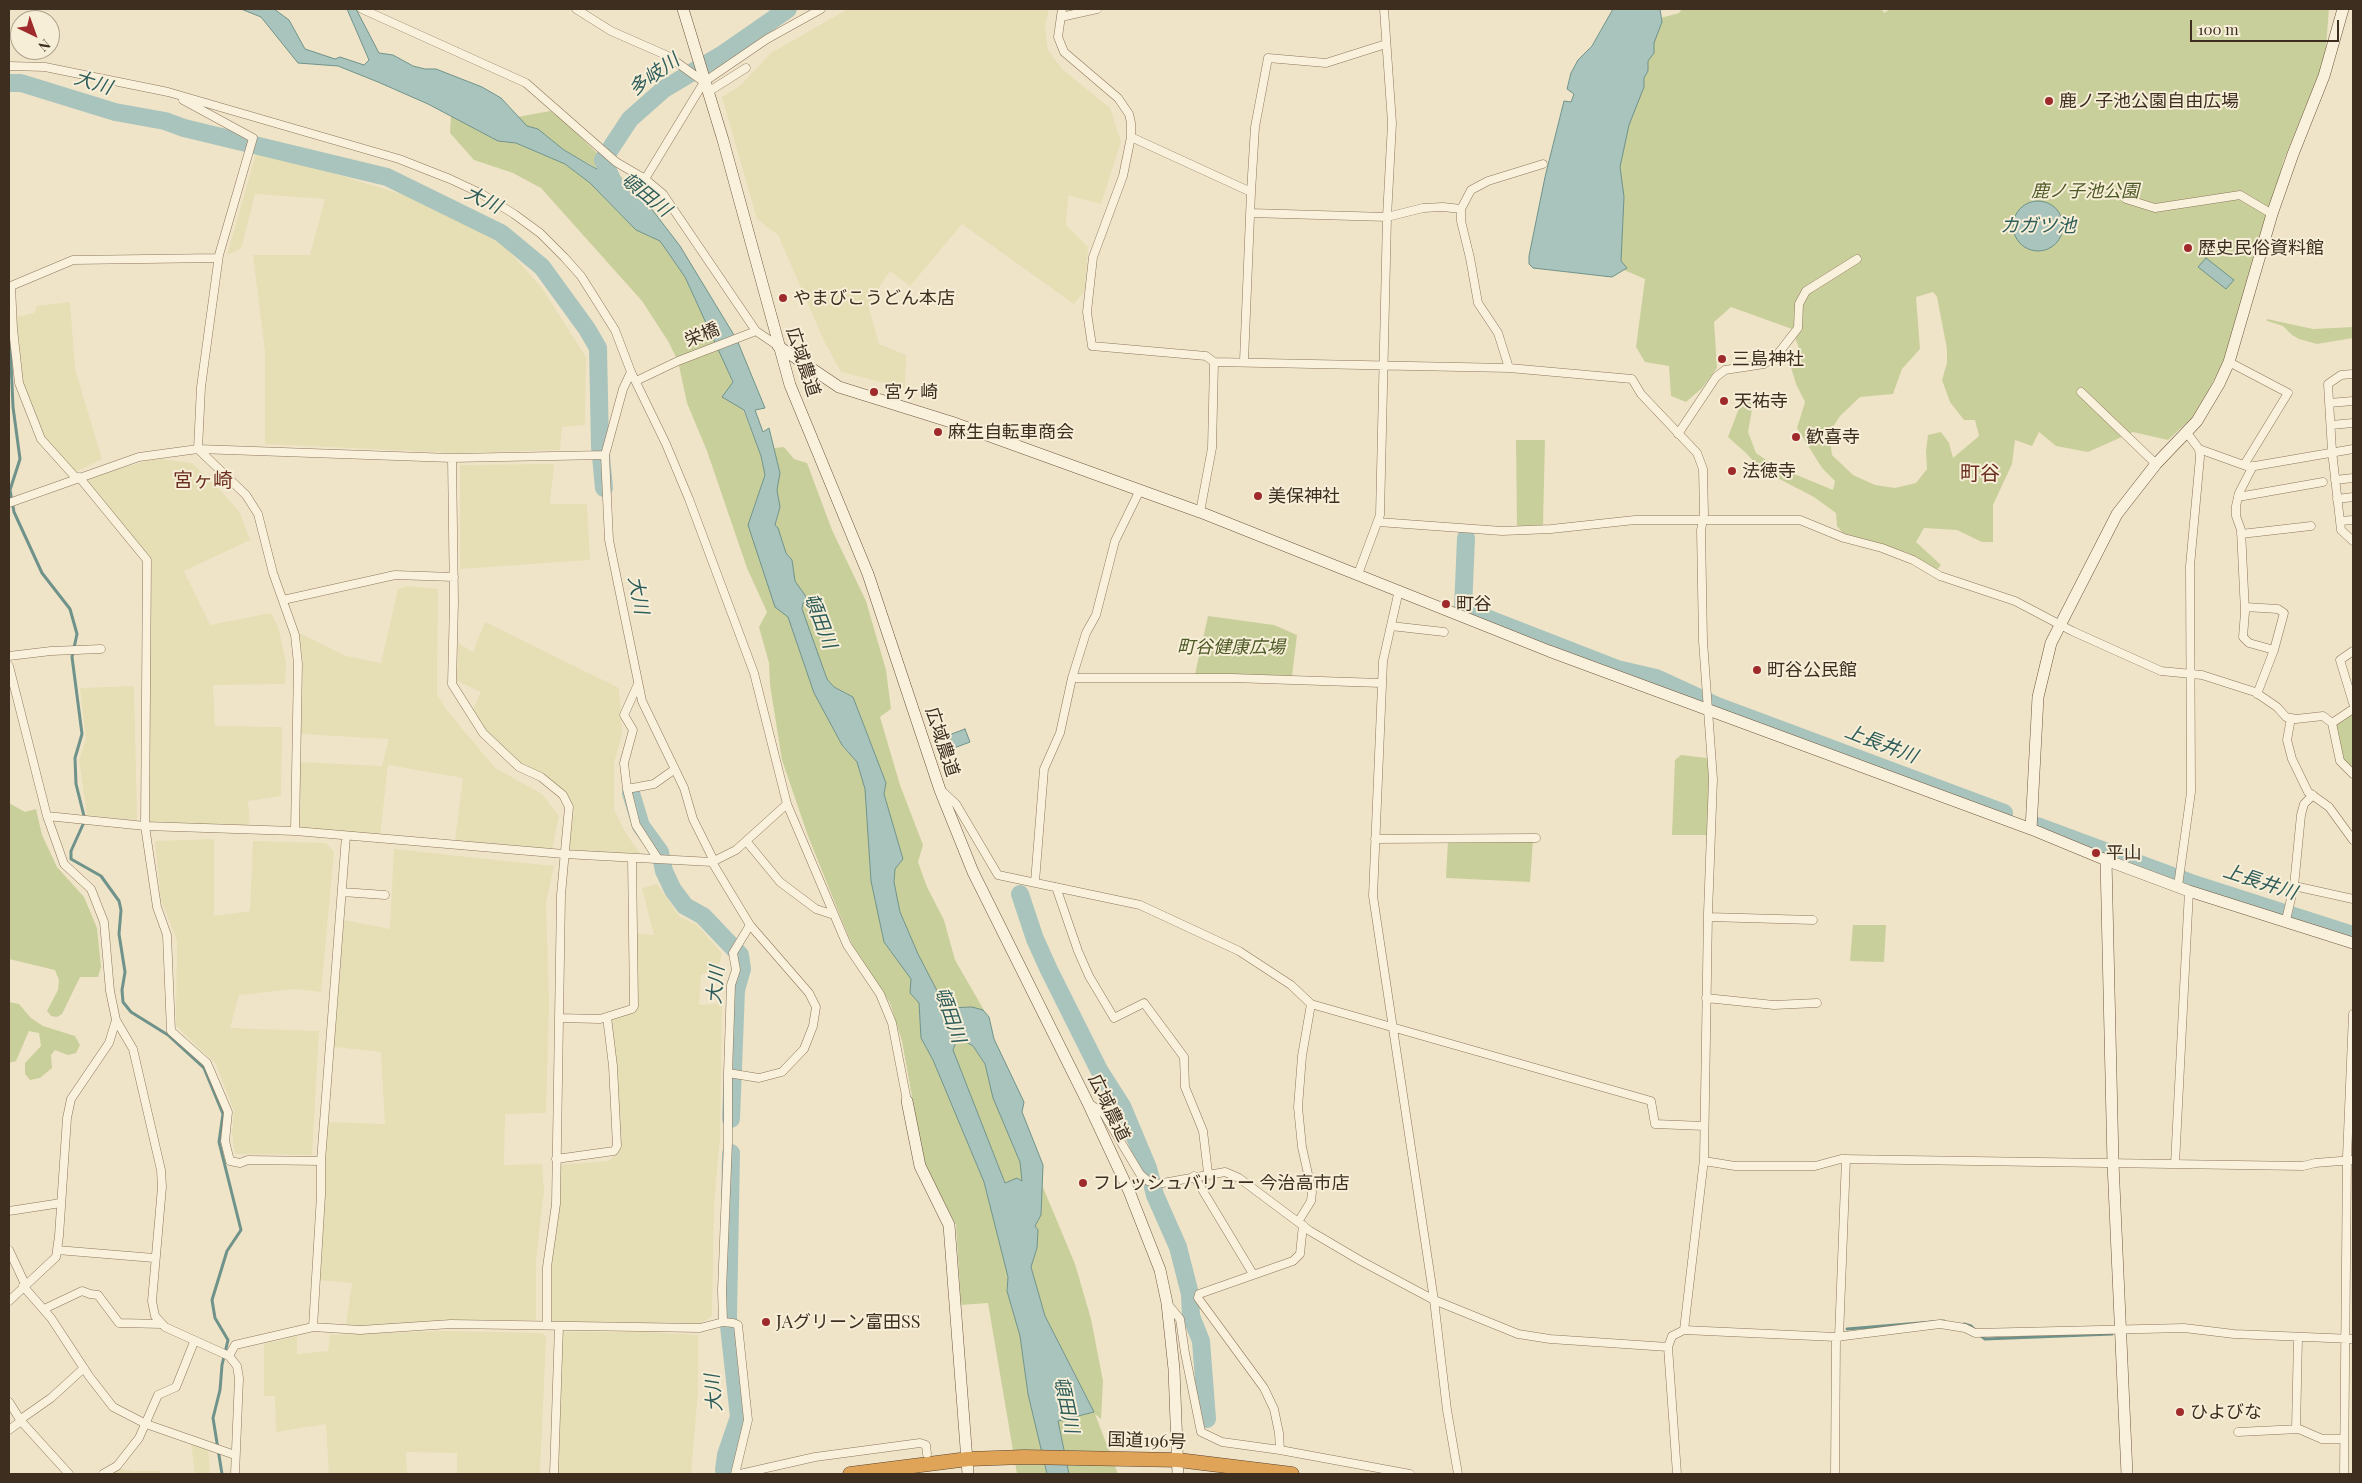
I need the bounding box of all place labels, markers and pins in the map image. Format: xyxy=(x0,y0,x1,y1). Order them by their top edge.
place label: 鹿ノ子池公園自由広場 xyxy=(2059,90,2239,112)
marker: 鹿ノ子池公園自由広場 xyxy=(2043,95,2055,107)
place label: 歴史民俗資料館 xyxy=(2198,237,2324,259)
marker: 歴史民俗資料館 xyxy=(2182,242,2194,254)
place label: やまびこうどん本店 xyxy=(793,287,955,309)
marker: やまびこうどん本店 xyxy=(777,292,789,304)
place label: 三島神社 xyxy=(1732,348,1804,370)
marker: 三島神社 xyxy=(1716,353,1728,365)
place label: 宮ヶ崎 xyxy=(884,381,938,403)
marker: 宮ヶ崎 xyxy=(868,386,880,398)
place label: 天祐寺 xyxy=(1734,390,1788,412)
marker: 天祐寺 xyxy=(1718,395,1730,407)
place label: 麻生自転車商会 xyxy=(948,421,1074,443)
marker: 麻生自転車商会 xyxy=(932,426,944,438)
place label: 歓喜寺 xyxy=(1806,426,1860,448)
marker: 歓喜寺 xyxy=(1790,431,1802,443)
place label: 法徳寺 xyxy=(1742,460,1796,482)
marker: 法徳寺 xyxy=(1726,465,1738,477)
place label: 美保神社 xyxy=(1268,485,1340,507)
marker: 美保神社 xyxy=(1252,490,1264,502)
place label: 町谷 xyxy=(1456,593,1492,615)
marker: 町谷 xyxy=(1440,598,1452,610)
place label: 町谷公民館 xyxy=(1767,659,1857,681)
marker: 町谷公民館 xyxy=(1751,664,1763,676)
place label: 平山 xyxy=(2106,842,2142,864)
marker: 平山 xyxy=(2090,847,2102,859)
place label: フレッシュバリュー 今治高市店 xyxy=(1093,1172,1349,1194)
marker: フレッシュバリュー 今治高市店 xyxy=(1077,1177,1089,1189)
place label: JAグリーン富田SS xyxy=(776,1311,920,1333)
marker: JAグリーン富田SS xyxy=(760,1316,772,1328)
place label: ひよびな xyxy=(2190,1401,2262,1423)
marker: ひよびな xyxy=(2174,1406,2186,1418)

